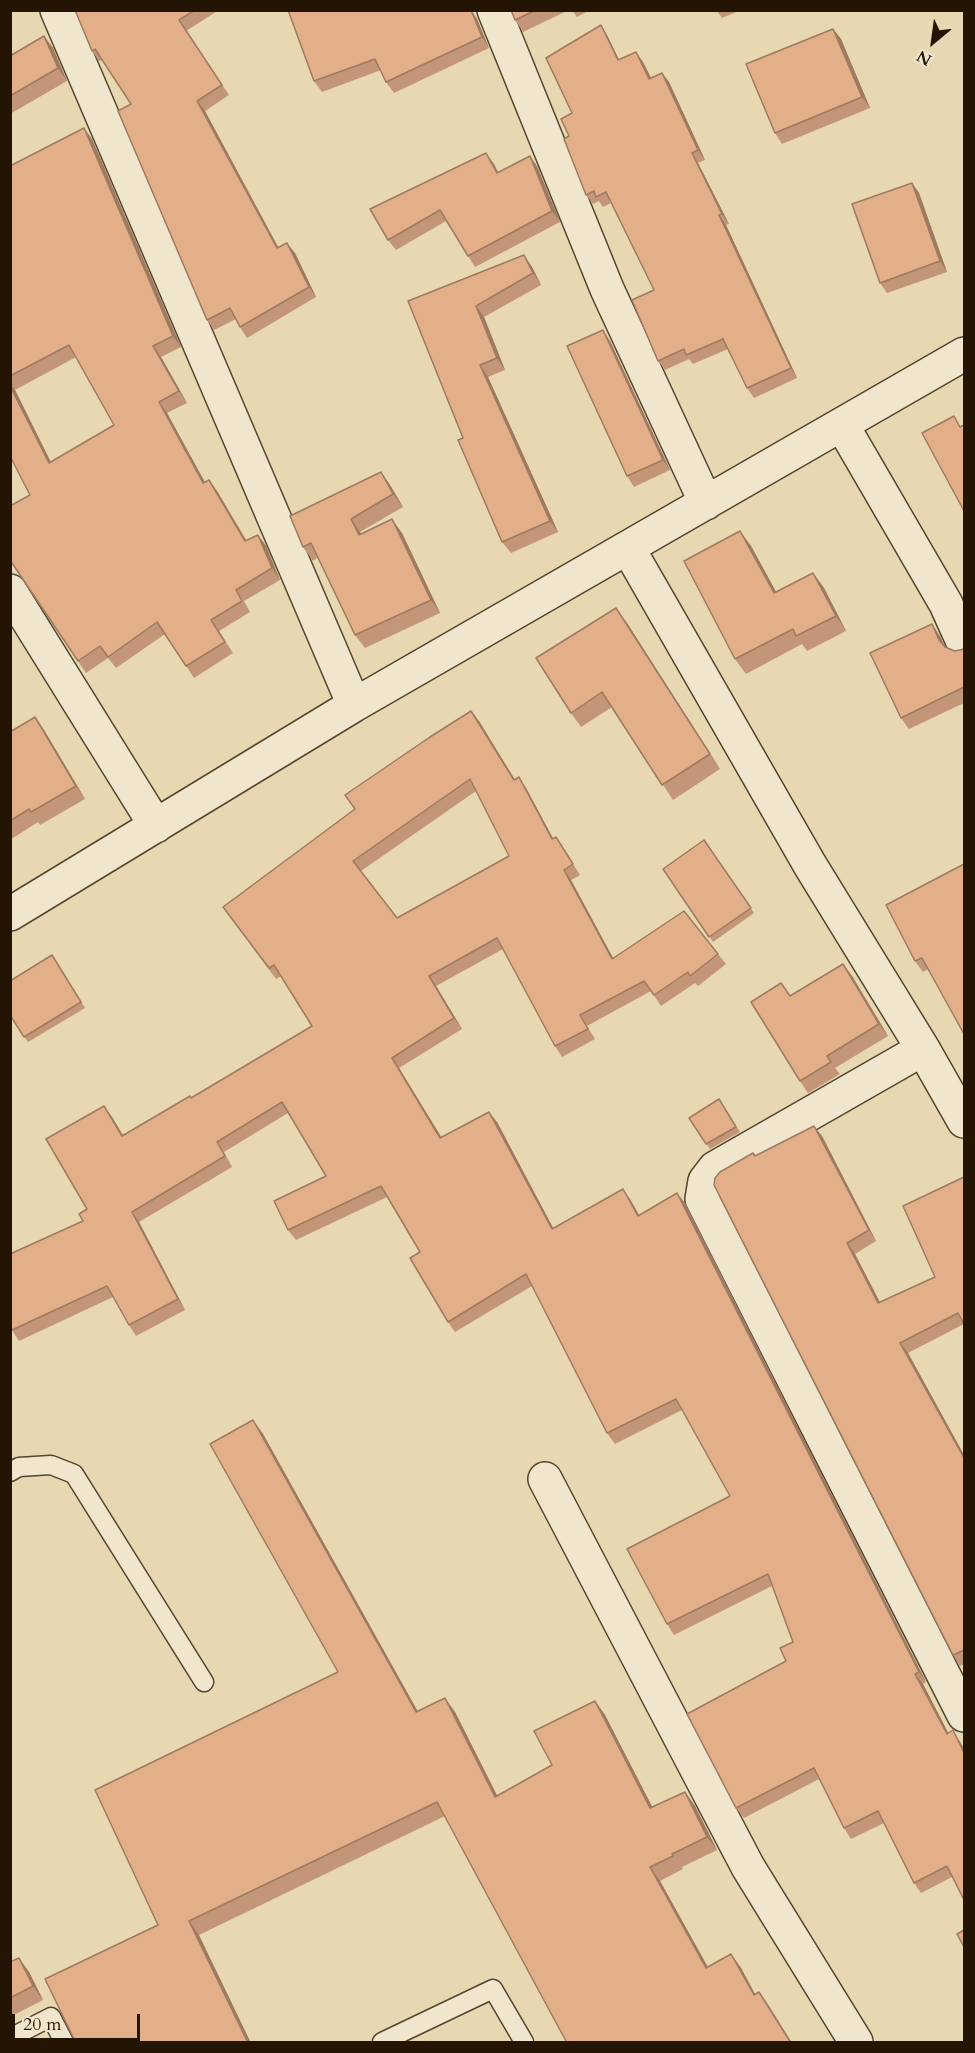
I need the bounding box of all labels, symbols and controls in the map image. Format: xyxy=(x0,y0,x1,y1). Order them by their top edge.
north arrow xyxy=(903,12,963,72)
text: N xyxy=(913,45,936,71)
scale bar xyxy=(15,2002,142,2040)
text: 20 m xyxy=(23,2012,62,2037)

